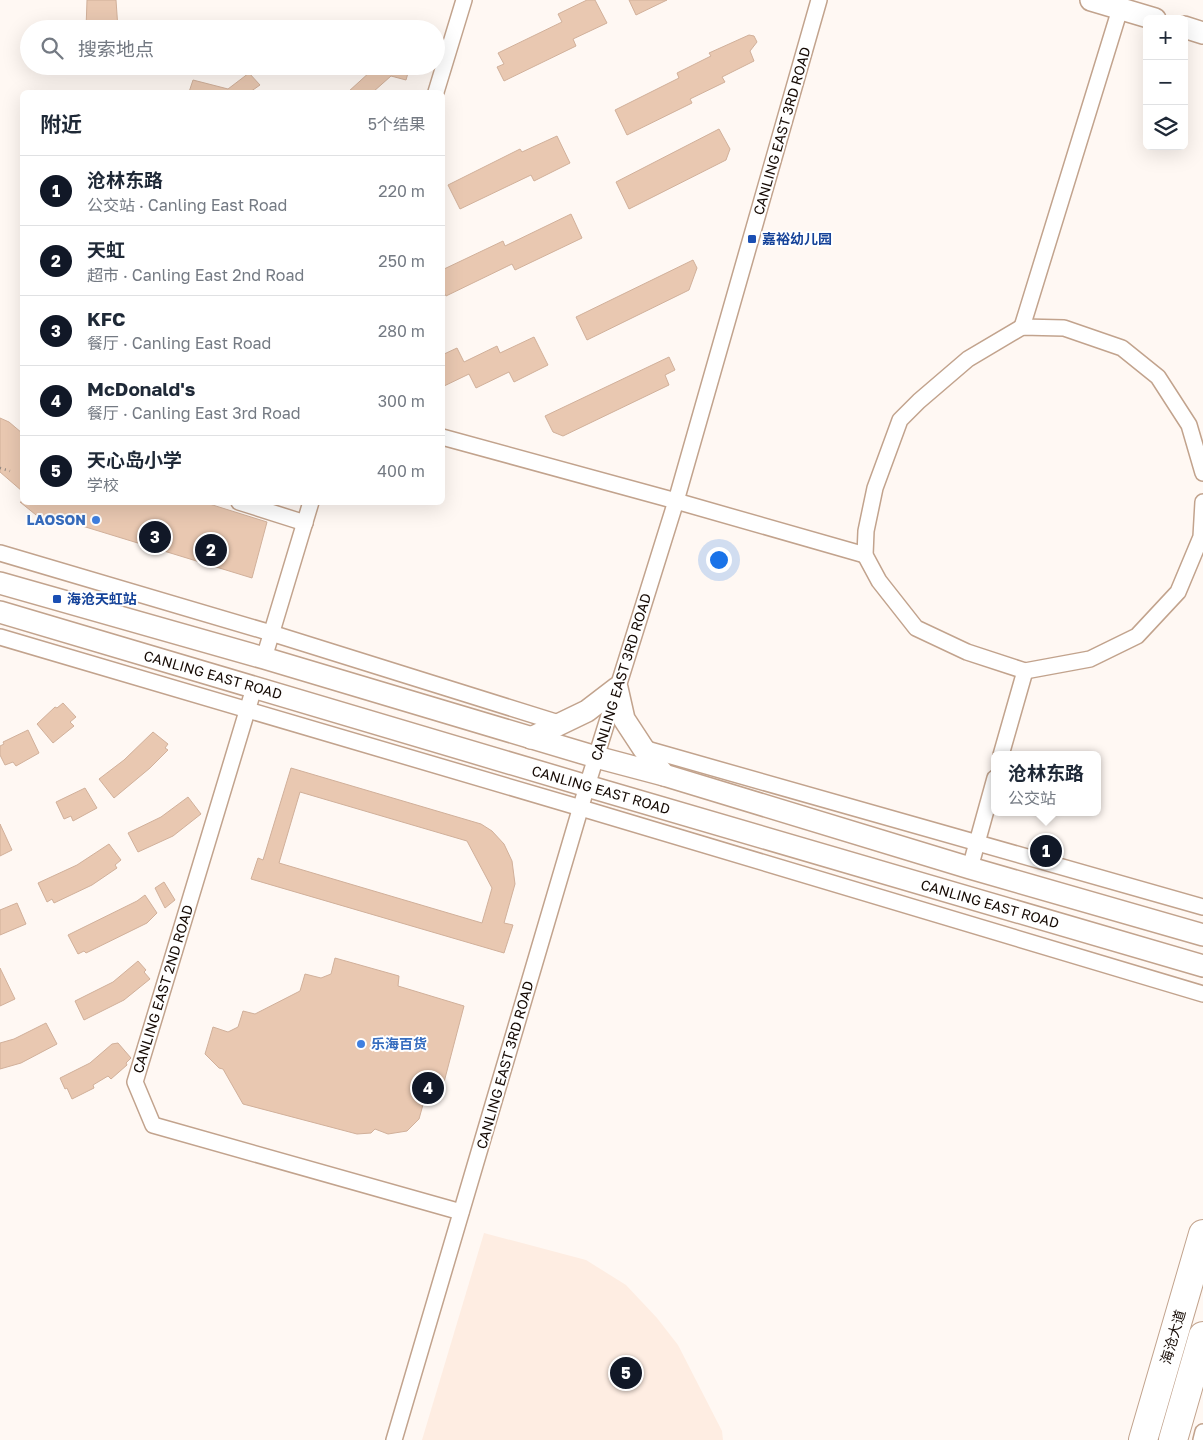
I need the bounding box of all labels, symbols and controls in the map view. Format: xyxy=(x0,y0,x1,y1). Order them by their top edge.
map controls xyxy=(1143,15,1188,150)
button: + xyxy=(1143,15,1188,60)
search box xyxy=(20,20,445,75)
icon: search xyxy=(38,34,66,62)
text: 搜索地点 xyxy=(78,37,154,60)
street label: CANLING EAST 3RD ROAD xyxy=(749,45,814,217)
button: − xyxy=(1143,60,1188,105)
button: layers xyxy=(1143,105,1188,150)
text: 附近 xyxy=(40,111,82,137)
text: 5个结果 xyxy=(368,114,425,134)
text: 沧林东路 xyxy=(87,168,163,191)
text: 1 xyxy=(52,181,60,201)
text: 220 m xyxy=(378,181,425,201)
text: 公交站 · Canling East Road xyxy=(87,195,287,215)
place label: 嘉裕幼儿园 xyxy=(762,230,832,247)
marker: 嘉裕幼儿园 xyxy=(746,233,758,245)
text: 天虹 xyxy=(87,238,125,261)
text: 2 xyxy=(51,251,61,271)
text: 250 m xyxy=(378,251,425,271)
text: 超市 · Canling East 2nd Road xyxy=(87,265,304,285)
text: KFC xyxy=(87,307,126,330)
text: 3 xyxy=(51,321,61,341)
text: 280 m xyxy=(378,321,425,341)
text: 餐厅 · Canling East Road xyxy=(87,333,271,353)
text: McDonald's xyxy=(87,377,196,400)
text: 4 xyxy=(51,391,61,411)
text: 300 m xyxy=(378,391,425,411)
text: 餐厅 · Canling East 3rd Road xyxy=(87,403,301,423)
text: 天心岛小学 xyxy=(87,448,182,471)
text: 5 xyxy=(51,461,61,481)
text: 400 m xyxy=(377,461,425,481)
text: 学校 xyxy=(87,475,119,495)
place label: LAOSON xyxy=(27,511,86,528)
marker: LAOSON xyxy=(90,514,102,526)
pin: 3 xyxy=(139,518,171,556)
pin: 2 xyxy=(195,531,227,569)
your location xyxy=(706,547,732,573)
place label: 海沧天虹站 xyxy=(67,590,137,607)
street label: CANLING EAST 3RD ROAD xyxy=(587,591,654,763)
marker: 海沧天虹站 xyxy=(51,593,63,605)
street label: CANLING EAST ROAD xyxy=(142,647,284,702)
popup xyxy=(991,751,1101,816)
text: 沧林东路 xyxy=(1008,761,1084,784)
street label: CANLING EAST ROAD xyxy=(530,762,672,817)
text: 公交站 xyxy=(1008,788,1056,808)
pin: 1 xyxy=(1030,832,1062,870)
street label: CANLING EAST ROAD xyxy=(919,876,1061,931)
street label: CANLING EAST 2ND ROAD xyxy=(129,903,196,1075)
street label: CANLING EAST 3RD ROAD xyxy=(472,979,537,1151)
place label: 乐海百货 xyxy=(371,1035,427,1052)
marker: 乐海百货 xyxy=(355,1038,367,1050)
pin: 4 xyxy=(412,1069,444,1107)
street label: 海沧大道 xyxy=(1157,1308,1188,1366)
pin: 5 xyxy=(610,1354,642,1392)

